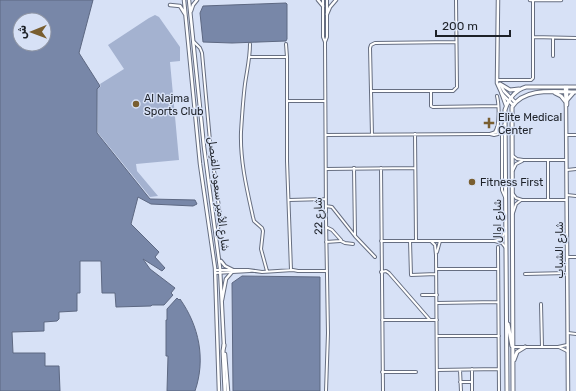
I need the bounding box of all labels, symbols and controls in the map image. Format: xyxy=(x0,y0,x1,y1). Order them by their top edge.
north arrow xyxy=(12,12,52,52)
scale bar xyxy=(436,12,510,38)
text: 200 m xyxy=(442,19,478,33)
text: ش xyxy=(16,25,29,39)
place label: Al Najma Sports Club xyxy=(144,92,204,118)
marker: Al Najma Sports Club xyxy=(131,99,141,109)
place label: Elite Medical Center xyxy=(498,111,562,137)
marker: Elite Medical Center xyxy=(483,117,495,129)
street label: شارع الأمير سعود الفيصل xyxy=(203,136,232,252)
place label: Fitness First xyxy=(480,176,544,189)
marker: Fitness First xyxy=(467,177,477,187)
street label: شارع 22 xyxy=(312,197,327,235)
street label: شارع اوال xyxy=(491,199,506,243)
street label: شارع الشباب xyxy=(553,221,568,279)

